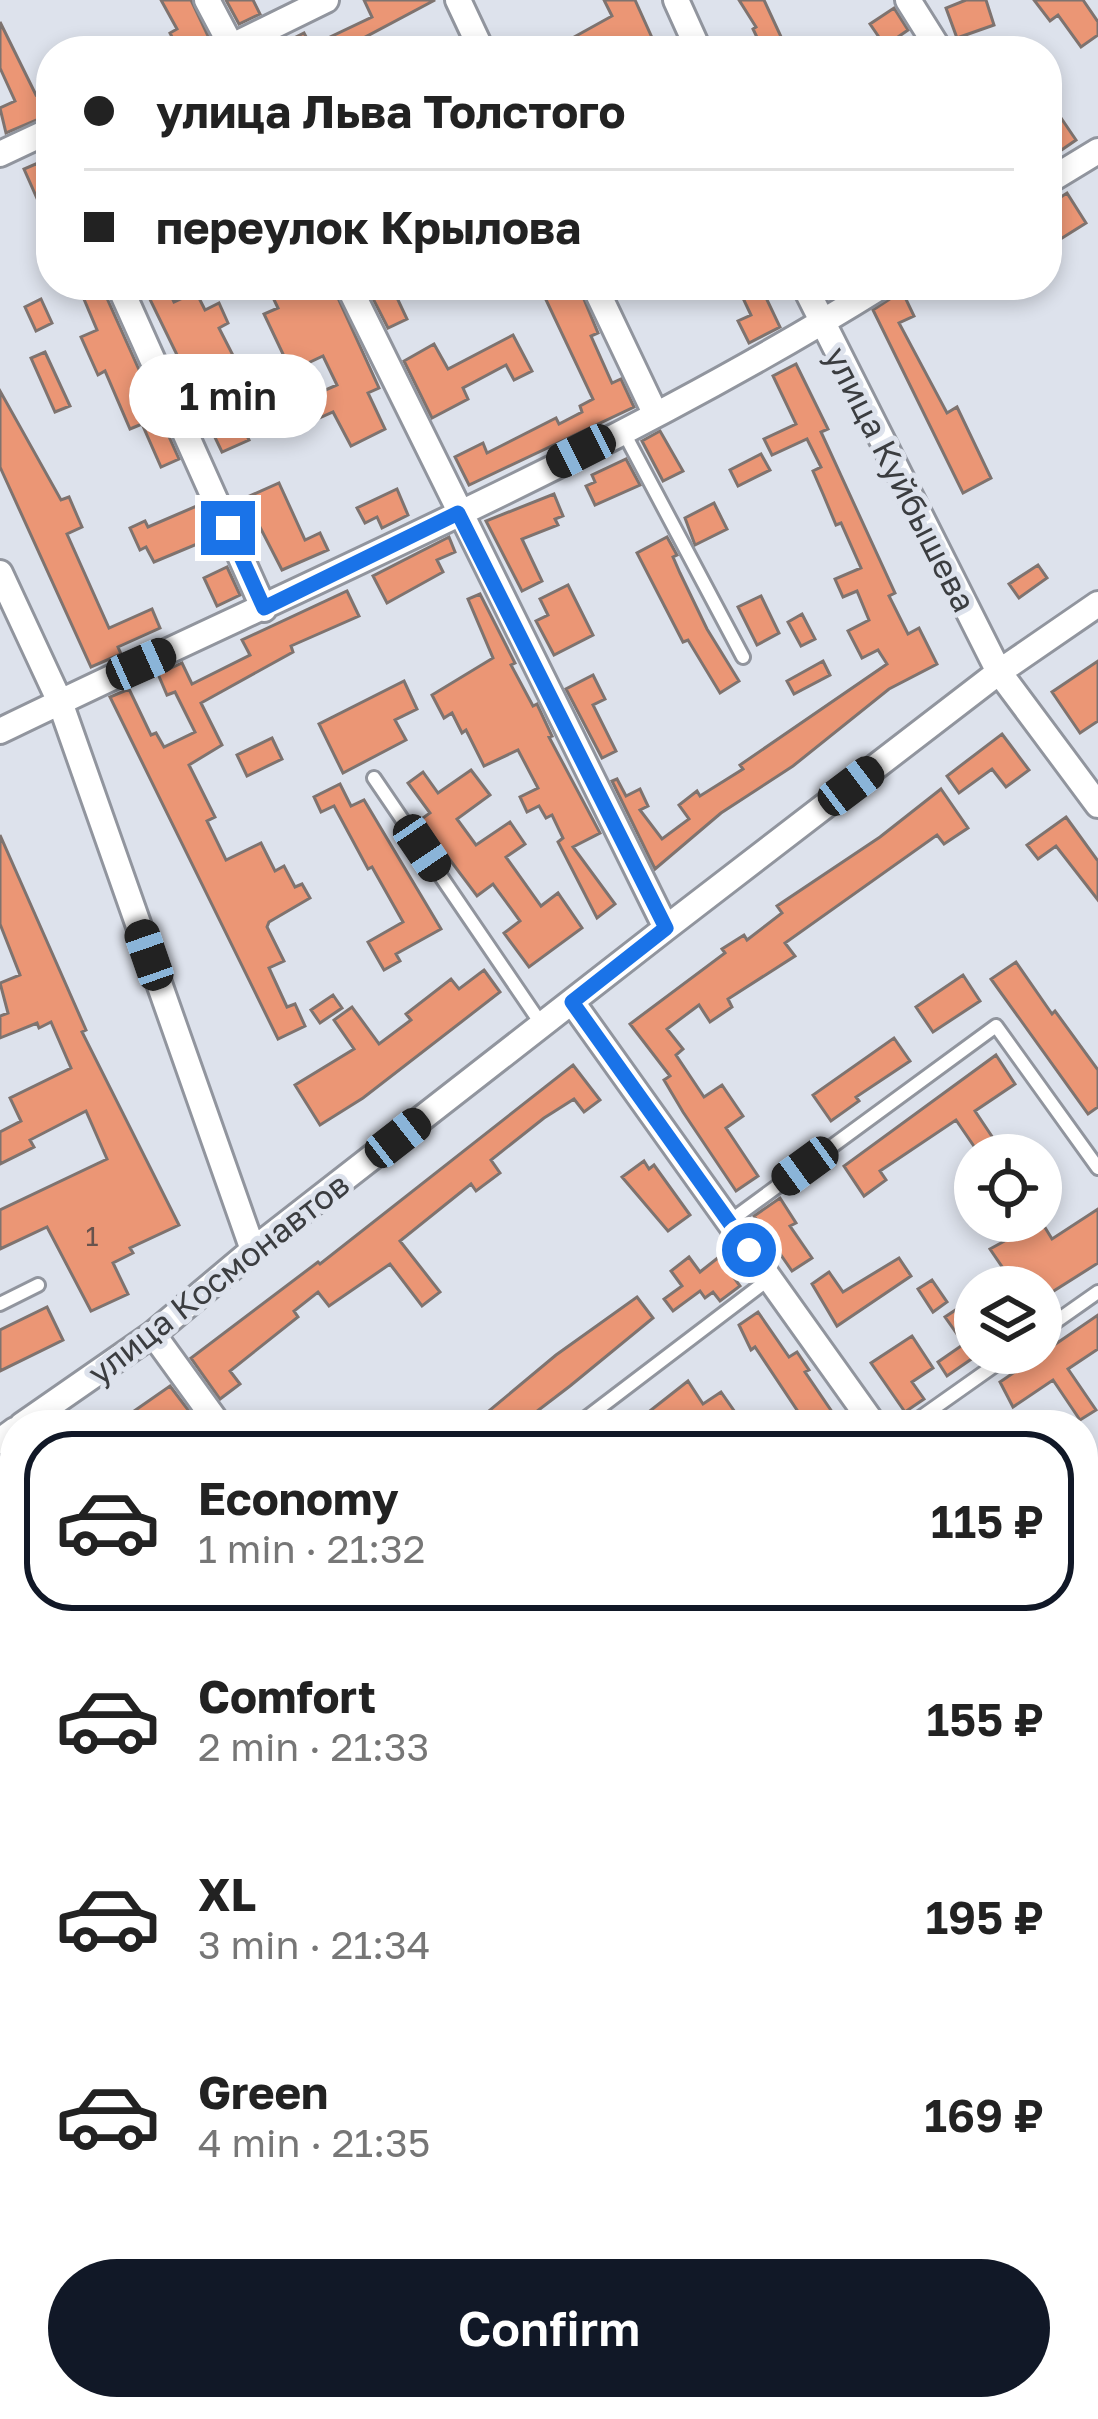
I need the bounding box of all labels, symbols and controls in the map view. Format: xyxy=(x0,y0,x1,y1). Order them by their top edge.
text: улица Льва Толстого xyxy=(156,84,625,138)
text: переулок Крылова xyxy=(156,200,581,254)
street label: улица Куйбышева xyxy=(817,340,985,618)
callout: 1 min xyxy=(129,354,327,438)
text: 1 min xyxy=(179,372,277,419)
car xyxy=(541,419,621,483)
route end xyxy=(201,501,255,555)
car xyxy=(101,633,181,695)
car xyxy=(811,750,891,822)
car xyxy=(387,808,457,888)
car xyxy=(120,915,178,995)
car xyxy=(359,1102,437,1174)
car xyxy=(765,1130,845,1202)
map controls xyxy=(954,1134,1062,1374)
button: locate xyxy=(954,1134,1062,1242)
street label: улица Космонавтов xyxy=(80,1164,356,1392)
house number: 1 xyxy=(85,1220,99,1252)
route start xyxy=(722,1223,776,1277)
button: layers xyxy=(954,1266,1062,1374)
icon: car xyxy=(54,1467,162,1575)
text: Economy xyxy=(198,1471,399,1525)
text: 115 ₽ xyxy=(931,1494,1044,1548)
text: 1 min · 21:32 xyxy=(198,1525,426,1572)
icon: car xyxy=(54,1665,162,1773)
text: Comfort xyxy=(198,1669,376,1723)
text: 155 ₽ xyxy=(927,1692,1044,1746)
text: 2 min · 21:33 xyxy=(198,1723,429,1770)
icon: car xyxy=(54,1863,162,1971)
text: XL xyxy=(198,1867,256,1921)
text: 195 ₽ xyxy=(925,1890,1044,1944)
text: 3 min · 21:34 xyxy=(198,1921,431,1968)
icon: car xyxy=(54,2061,162,2169)
text: Green xyxy=(198,2065,328,2119)
text: 169 ₽ xyxy=(924,2088,1044,2142)
text: 4 min · 21:35 xyxy=(198,2119,430,2166)
button: Confirm xyxy=(48,2259,1050,2397)

